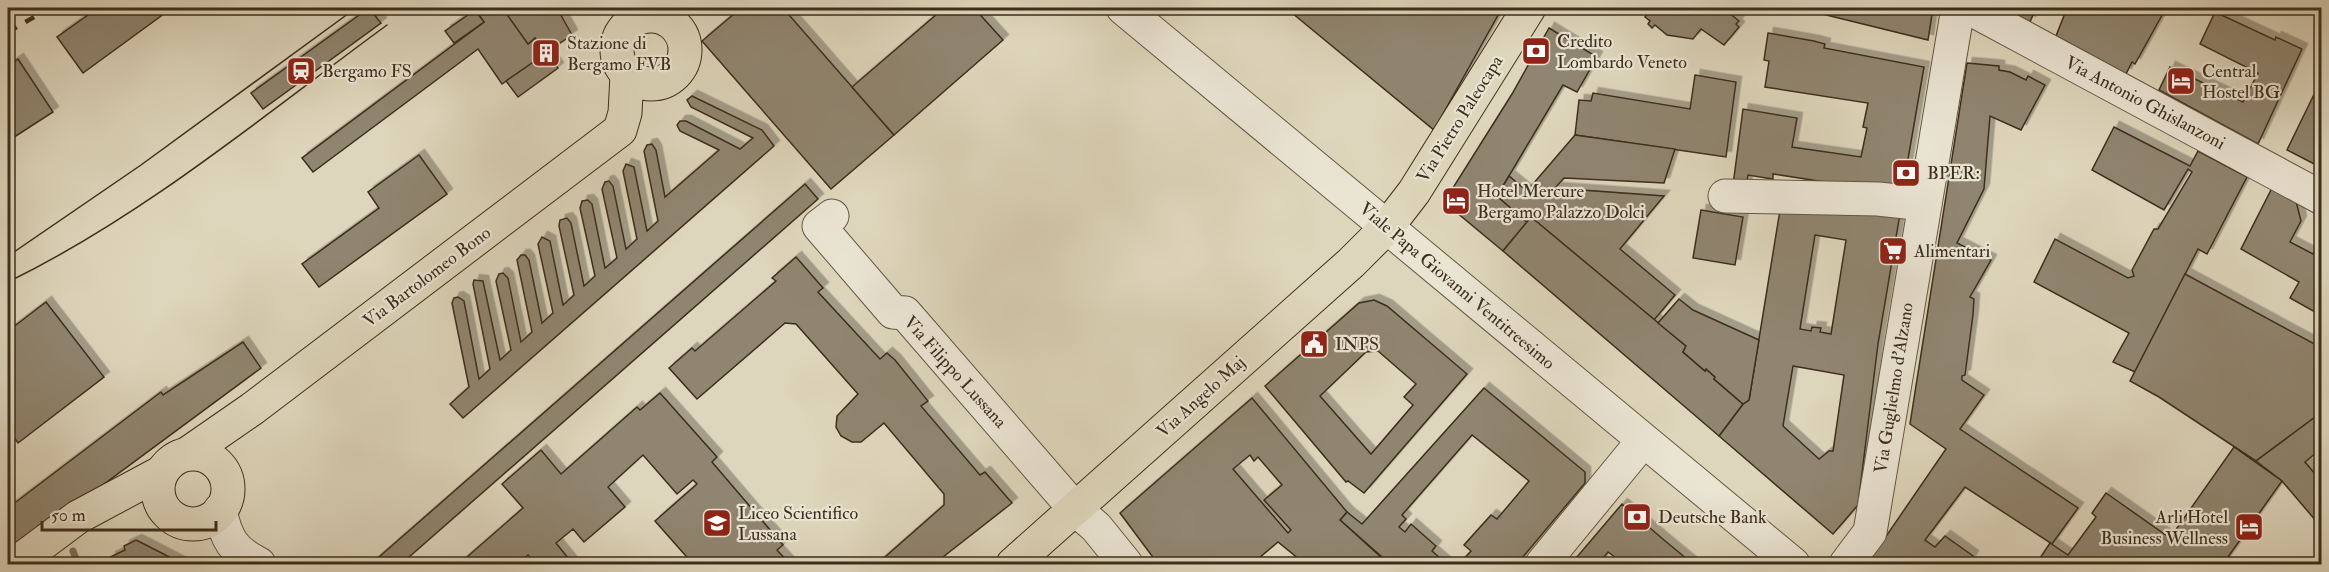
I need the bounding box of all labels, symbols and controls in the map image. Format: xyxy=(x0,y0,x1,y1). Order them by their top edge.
place label: Credito Lombardo Veneto xyxy=(1557,30,1687,74)
place label: Stazione di Bergamo FVB xyxy=(567,32,671,76)
bank icon: Credito Lombardo Veneto xyxy=(1520,35,1552,67)
building icon: Stazione di Bergamo FVB xyxy=(530,37,562,69)
street label: Via Pietro Paleocapa xyxy=(1412,51,1509,187)
street label: Via Antonio Ghislanzoni xyxy=(2061,51,2229,155)
station icon: Bergamo FS xyxy=(285,55,317,87)
place label: Bergamo FS xyxy=(322,60,412,83)
place label: Central Hostel BG xyxy=(2202,60,2280,104)
hotel icon: Central Hostel BG xyxy=(2165,65,2197,97)
bank icon: BPER: xyxy=(1890,157,1922,189)
place label: BPER: xyxy=(1927,162,1980,185)
place label: Hotel Mercure Bergamo Palazzo Dolci xyxy=(1477,180,1645,224)
hotel icon: Hotel Mercure Bergamo Palazzo Dolci xyxy=(1440,185,1472,217)
street label: Viale Papa Giovanni Ventitreesimo xyxy=(1354,197,1560,375)
street label: Via Bartolomeo Bono xyxy=(358,221,496,333)
supermarket icon: Alimentari xyxy=(1877,235,1909,267)
place label: Alimentari xyxy=(1913,240,1990,263)
street label: Via Guglielmo d'Alzano xyxy=(1869,301,1919,475)
street label: Via Filippo Lussana xyxy=(898,311,1012,433)
public building icon: INPS xyxy=(1298,328,1330,360)
place label: INPS xyxy=(1335,333,1379,356)
street label: Via Angelo Maj xyxy=(1152,351,1250,443)
scale bar xyxy=(42,494,216,532)
bank icon: Deutsche Bank xyxy=(1621,501,1653,533)
place label: Liceo Scientifico Lussana xyxy=(738,502,858,546)
text: 50 m xyxy=(51,504,86,527)
place label: Deutsche Bank xyxy=(1658,506,1767,529)
place label: Arli Hotel Business Wellness xyxy=(2100,506,2228,550)
school or university icon: Liceo Scientifico Lussana xyxy=(701,507,733,539)
hotel icon: Arli Hotel Business Wellness xyxy=(2233,511,2265,543)

